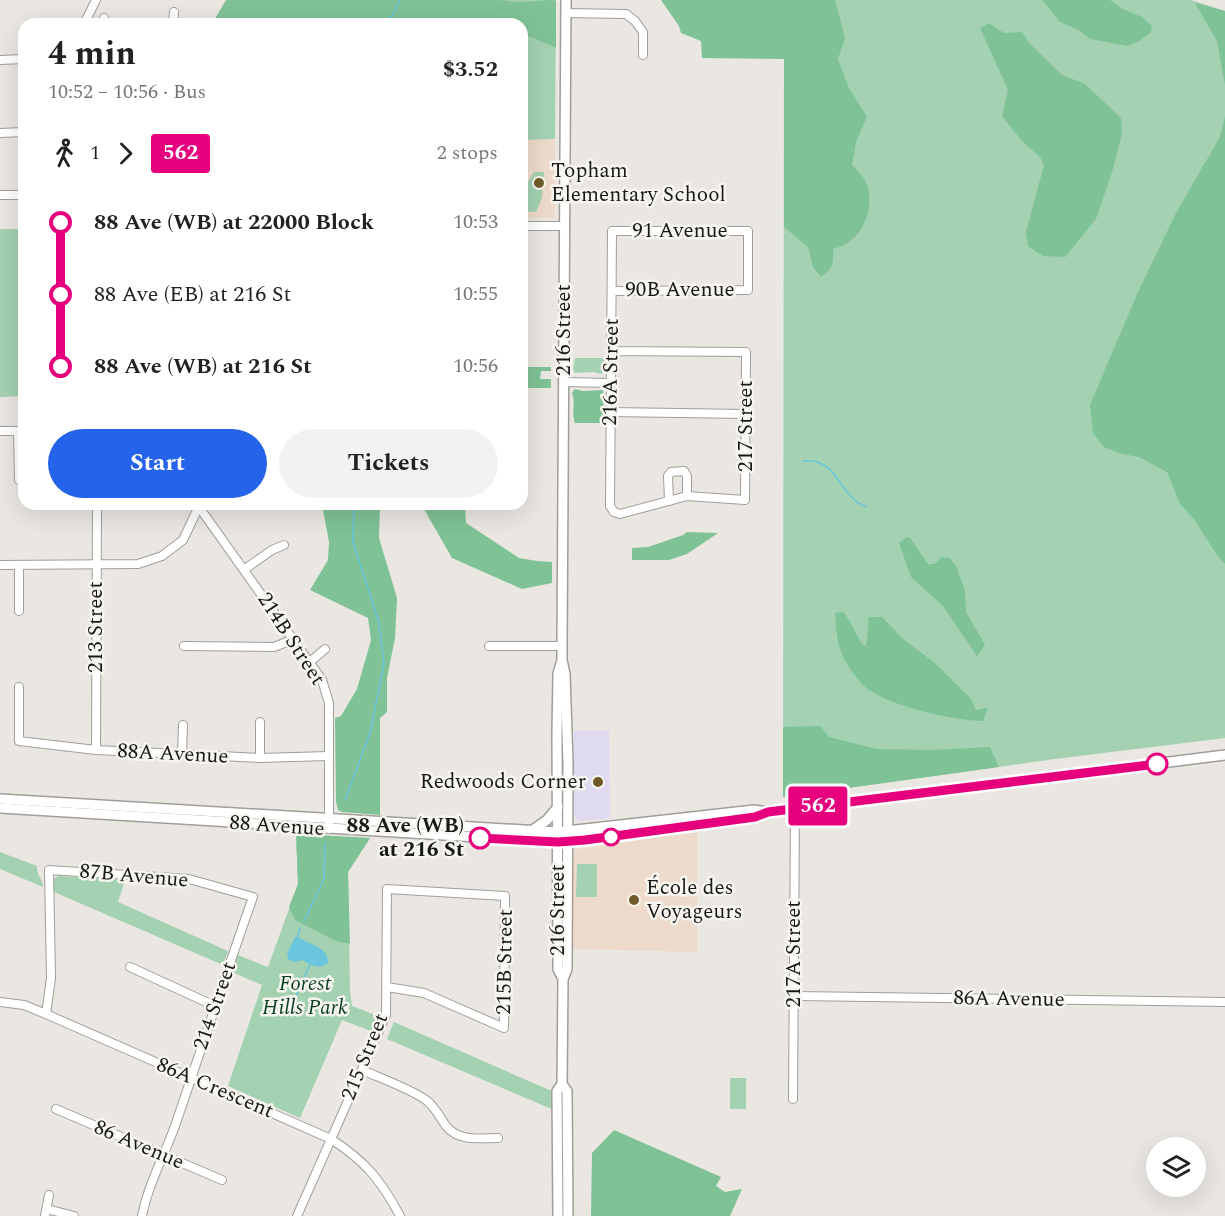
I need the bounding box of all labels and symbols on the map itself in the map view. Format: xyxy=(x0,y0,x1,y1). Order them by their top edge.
place label: Topham Elementary School xyxy=(551,155,726,211)
marker: Topham Elementary School xyxy=(532,176,546,190)
street label: 91 Avenue xyxy=(632,215,728,247)
street label: 90B Avenue xyxy=(625,274,735,306)
street label: 216 Street xyxy=(548,284,580,376)
street label: 216A Street xyxy=(594,318,628,426)
street label: 217 Street xyxy=(730,380,762,472)
street label: 213 Street xyxy=(80,581,112,673)
street label: 214B Street xyxy=(249,586,333,692)
street label: 88A Avenue xyxy=(117,735,229,773)
unlabelled marker xyxy=(1146,753,1168,775)
place label: Redwoods Corner xyxy=(420,766,586,798)
marker: Redwoods Corner xyxy=(591,775,605,789)
line badge: 562 xyxy=(784,786,852,826)
street label: 88 Avenue xyxy=(228,807,326,845)
place label: 88 Ave (WB) at 216 St xyxy=(346,810,464,866)
marker: 88 Ave (WB) at 216 St xyxy=(469,827,491,849)
unlabelled marker xyxy=(602,828,620,846)
street label: 87B Avenue xyxy=(78,855,190,897)
street label: 216 Street xyxy=(542,864,574,956)
place label: École des Voyageurs xyxy=(646,872,743,928)
marker: École des Voyageurs xyxy=(627,893,641,907)
street label: 217A Street xyxy=(778,900,810,1008)
street label: 215B Street xyxy=(488,909,522,1015)
street label: 214 Street xyxy=(185,957,245,1055)
park label: Forest Hills Park xyxy=(262,968,348,1024)
street label: 86A Avenue xyxy=(953,982,1065,1016)
street label: 215 Street xyxy=(333,1008,397,1106)
street label: 86A Crescent xyxy=(151,1049,279,1127)
street label: 86 Avenue xyxy=(89,1112,189,1178)

